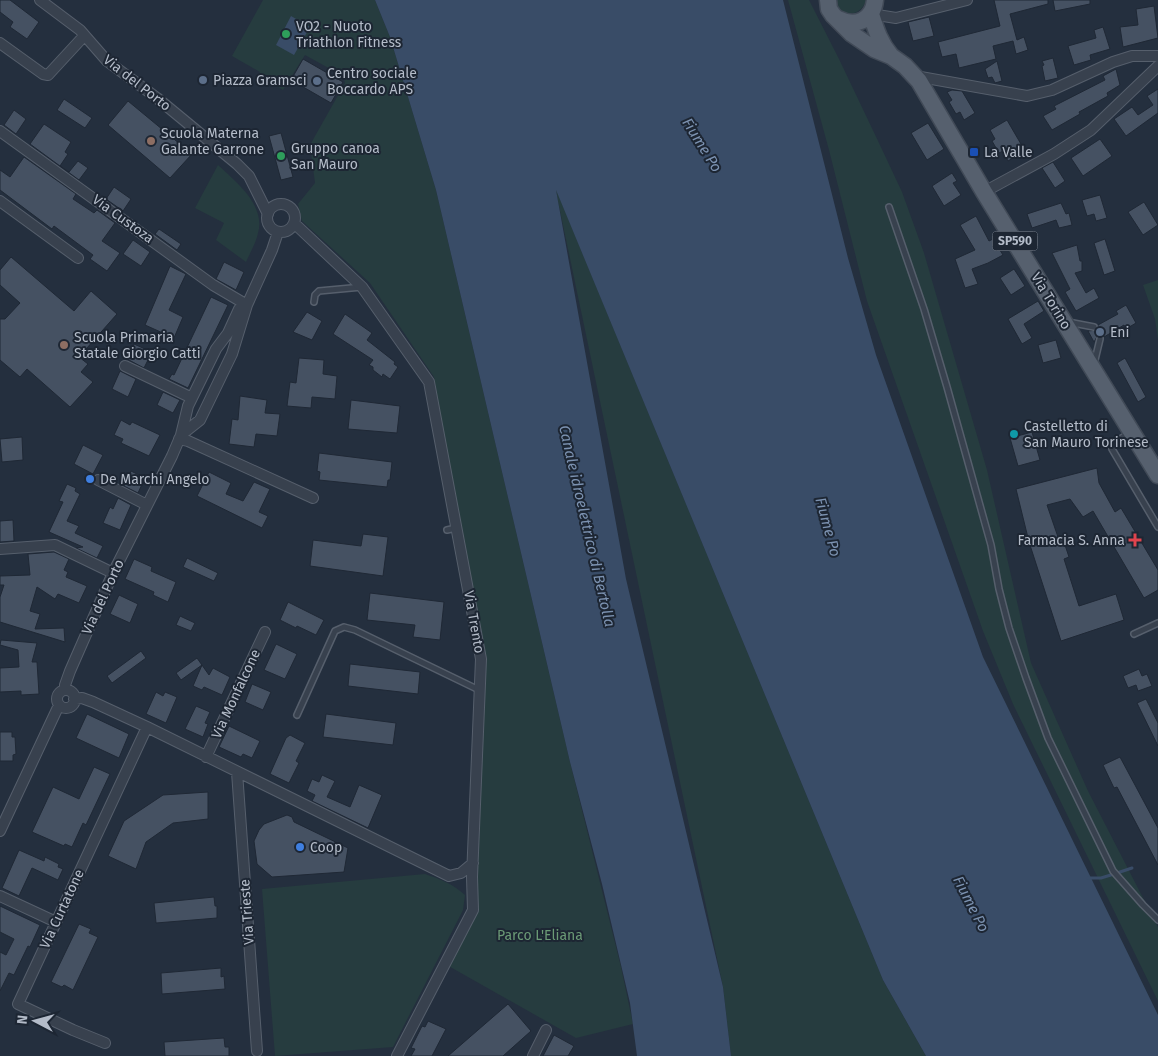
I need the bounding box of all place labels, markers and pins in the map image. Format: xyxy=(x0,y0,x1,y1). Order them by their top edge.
place label: VO2 - Nuoto Triathlon Fitness xyxy=(296,18,402,51)
marker: VO2 - Nuoto Triathlon Fitness xyxy=(280,28,292,40)
place label: Centro sociale Boccardo APS xyxy=(327,65,417,98)
place label: Piazza Gramsci xyxy=(213,72,307,89)
marker: Piazza Gramsci xyxy=(197,74,209,86)
marker: Centro sociale Boccardo APS xyxy=(311,75,323,87)
place label: Scuola Materna Galante Garrone xyxy=(161,125,264,158)
marker: Scuola Materna Galante Garrone xyxy=(145,135,157,147)
place label: Gruppo canoa San Mauro xyxy=(291,140,380,173)
place label: La Valle xyxy=(984,144,1033,161)
marker: La Valle xyxy=(968,146,980,158)
marker: Gruppo canoa San Mauro xyxy=(275,150,287,162)
place label: Eni xyxy=(1110,324,1130,341)
marker: Eni xyxy=(1094,326,1106,338)
place label: Scuola Primaria Statale Giorgio Catti xyxy=(74,329,201,362)
marker: Scuola Primaria Statale Giorgio Catti xyxy=(58,339,70,351)
place label: Castelletto di San Mauro Torinese xyxy=(1024,418,1149,451)
marker: Castelletto di San Mauro Torinese xyxy=(1008,428,1020,440)
place label: De Marchi Angelo xyxy=(100,471,210,488)
marker: De Marchi Angelo xyxy=(84,473,96,485)
place label: Farmacia S. Anna xyxy=(1018,532,1125,549)
marker: Farmacia S. Anna xyxy=(1129,534,1141,546)
place label: Coop xyxy=(310,839,342,856)
marker: Coop xyxy=(294,841,306,853)

